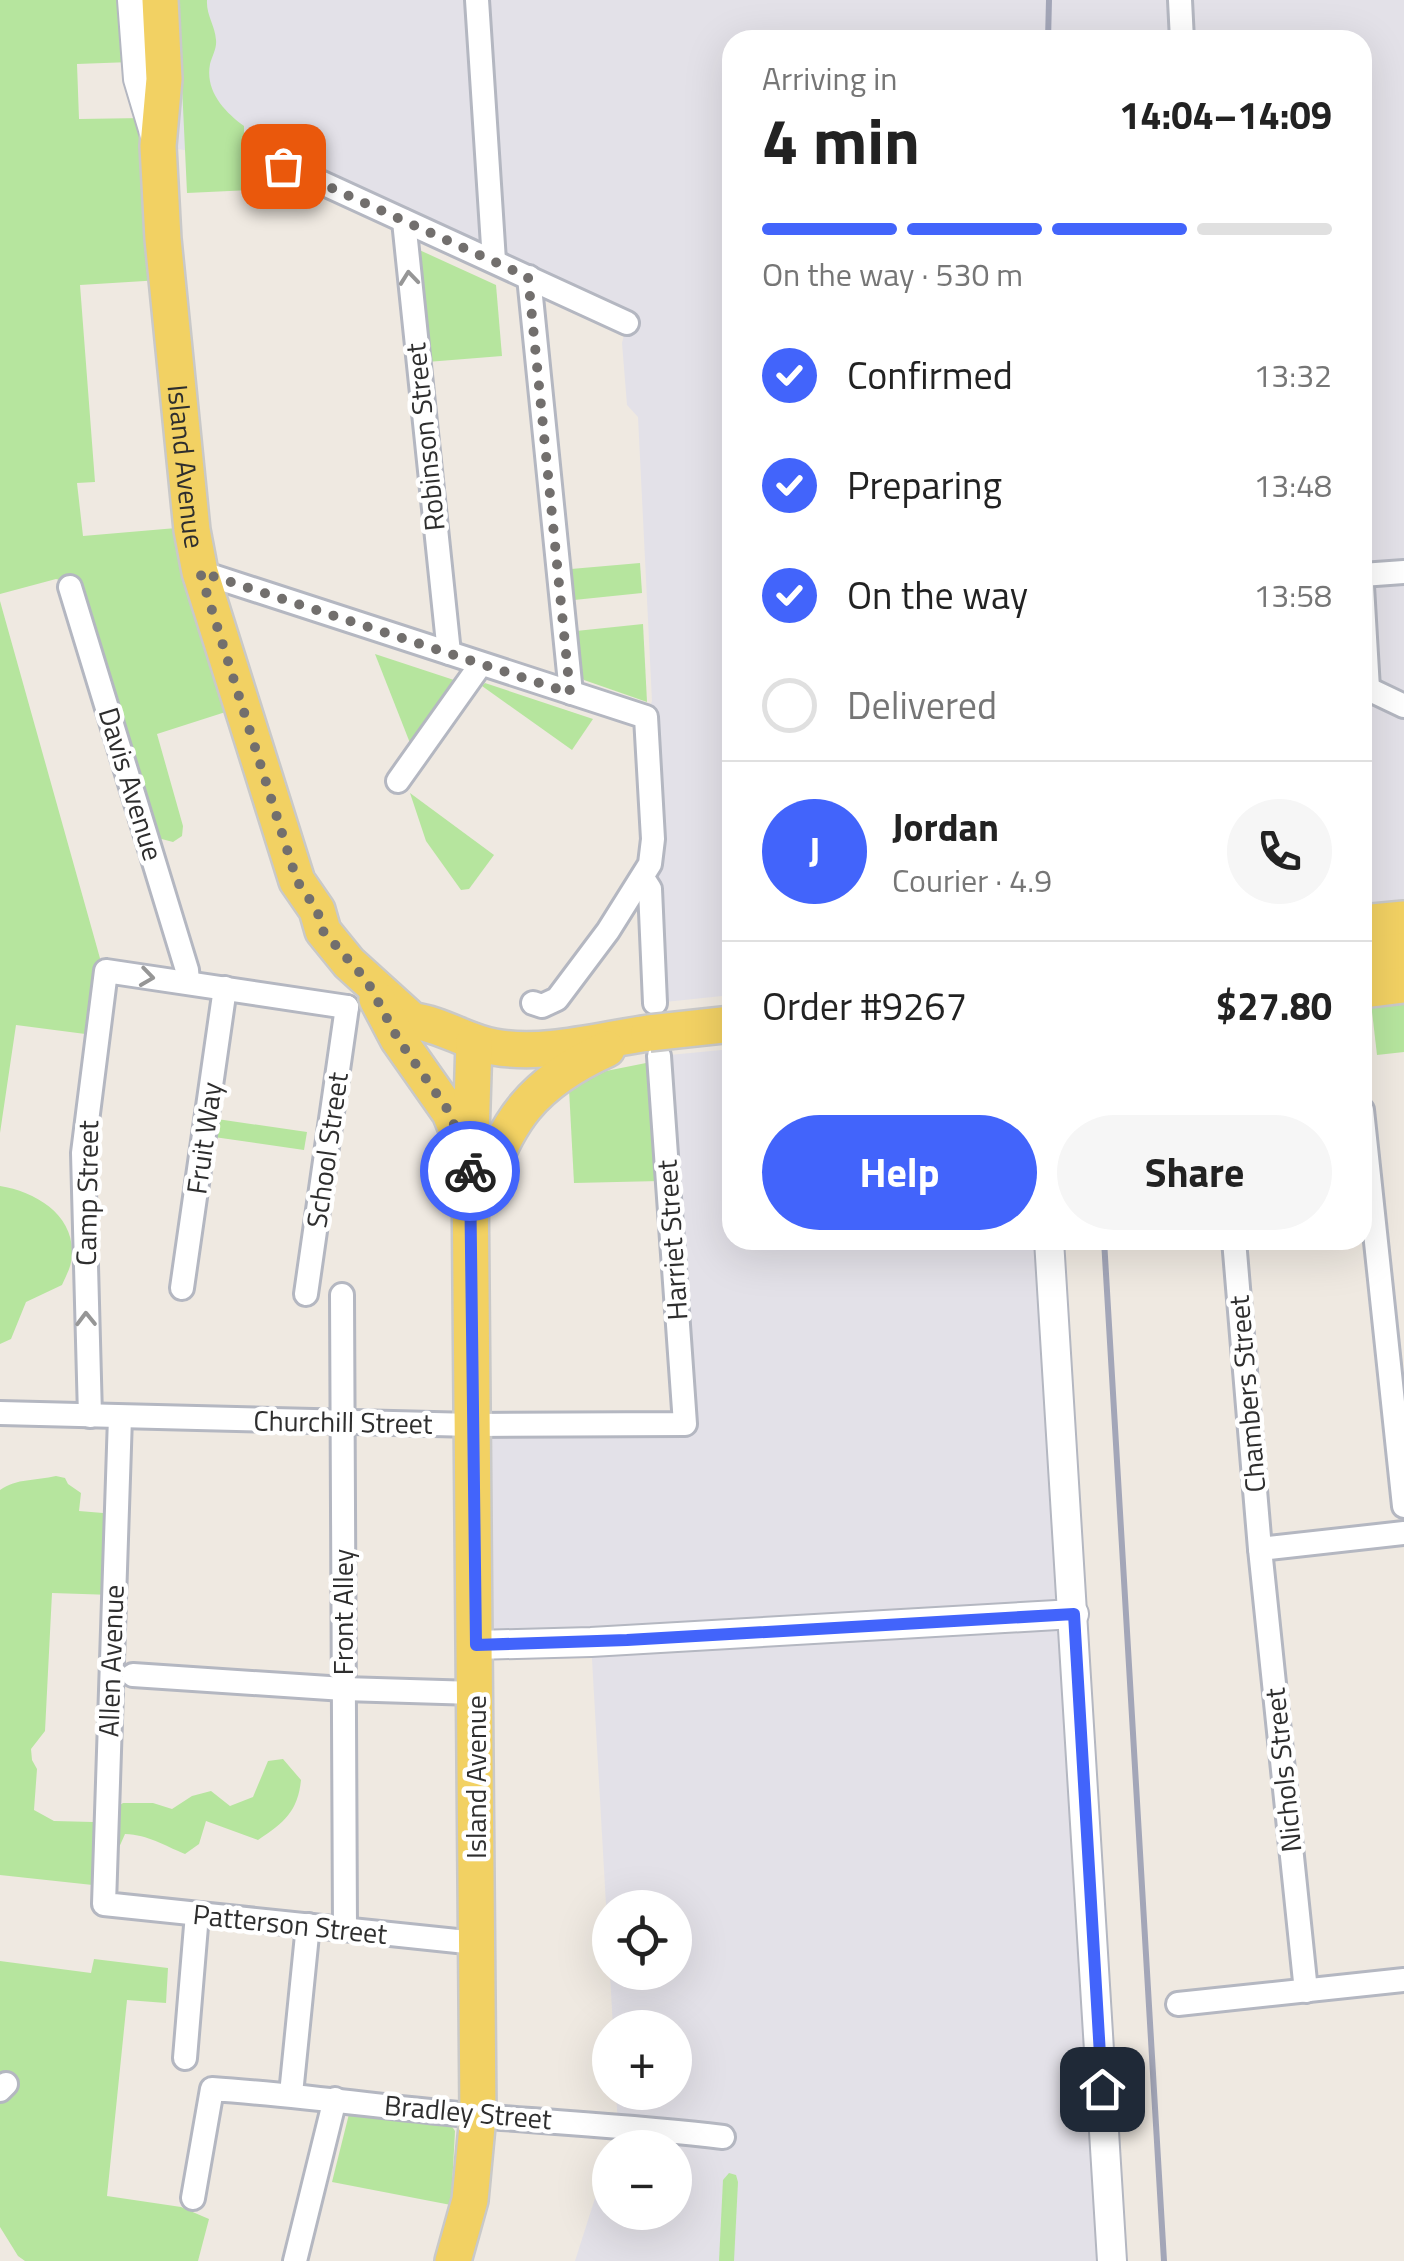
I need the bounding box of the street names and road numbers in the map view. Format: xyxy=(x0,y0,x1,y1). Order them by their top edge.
street label: Robinson Street xyxy=(393,341,456,533)
street label: Island Avenue xyxy=(157,383,217,552)
street label: Davis Avenue xyxy=(88,702,175,866)
street label: School Street xyxy=(294,1069,359,1231)
street label: Fruit Way xyxy=(174,1079,233,1197)
street label: Camp Street xyxy=(64,1120,109,1266)
street label: Harriet Street xyxy=(644,1158,699,1322)
street label: Chambers Street xyxy=(1216,1294,1277,1494)
street label: Churchill Street xyxy=(253,1398,433,1445)
street label: Front Alley xyxy=(321,1549,364,1675)
street label: Allen Avenue xyxy=(86,1584,135,1738)
street label: Nichols Street xyxy=(1252,1686,1313,1854)
street label: Island Avenue xyxy=(454,1695,497,1859)
street label: Patterson Street xyxy=(191,1892,390,1955)
street label: Bradley Street xyxy=(382,2083,554,2140)

